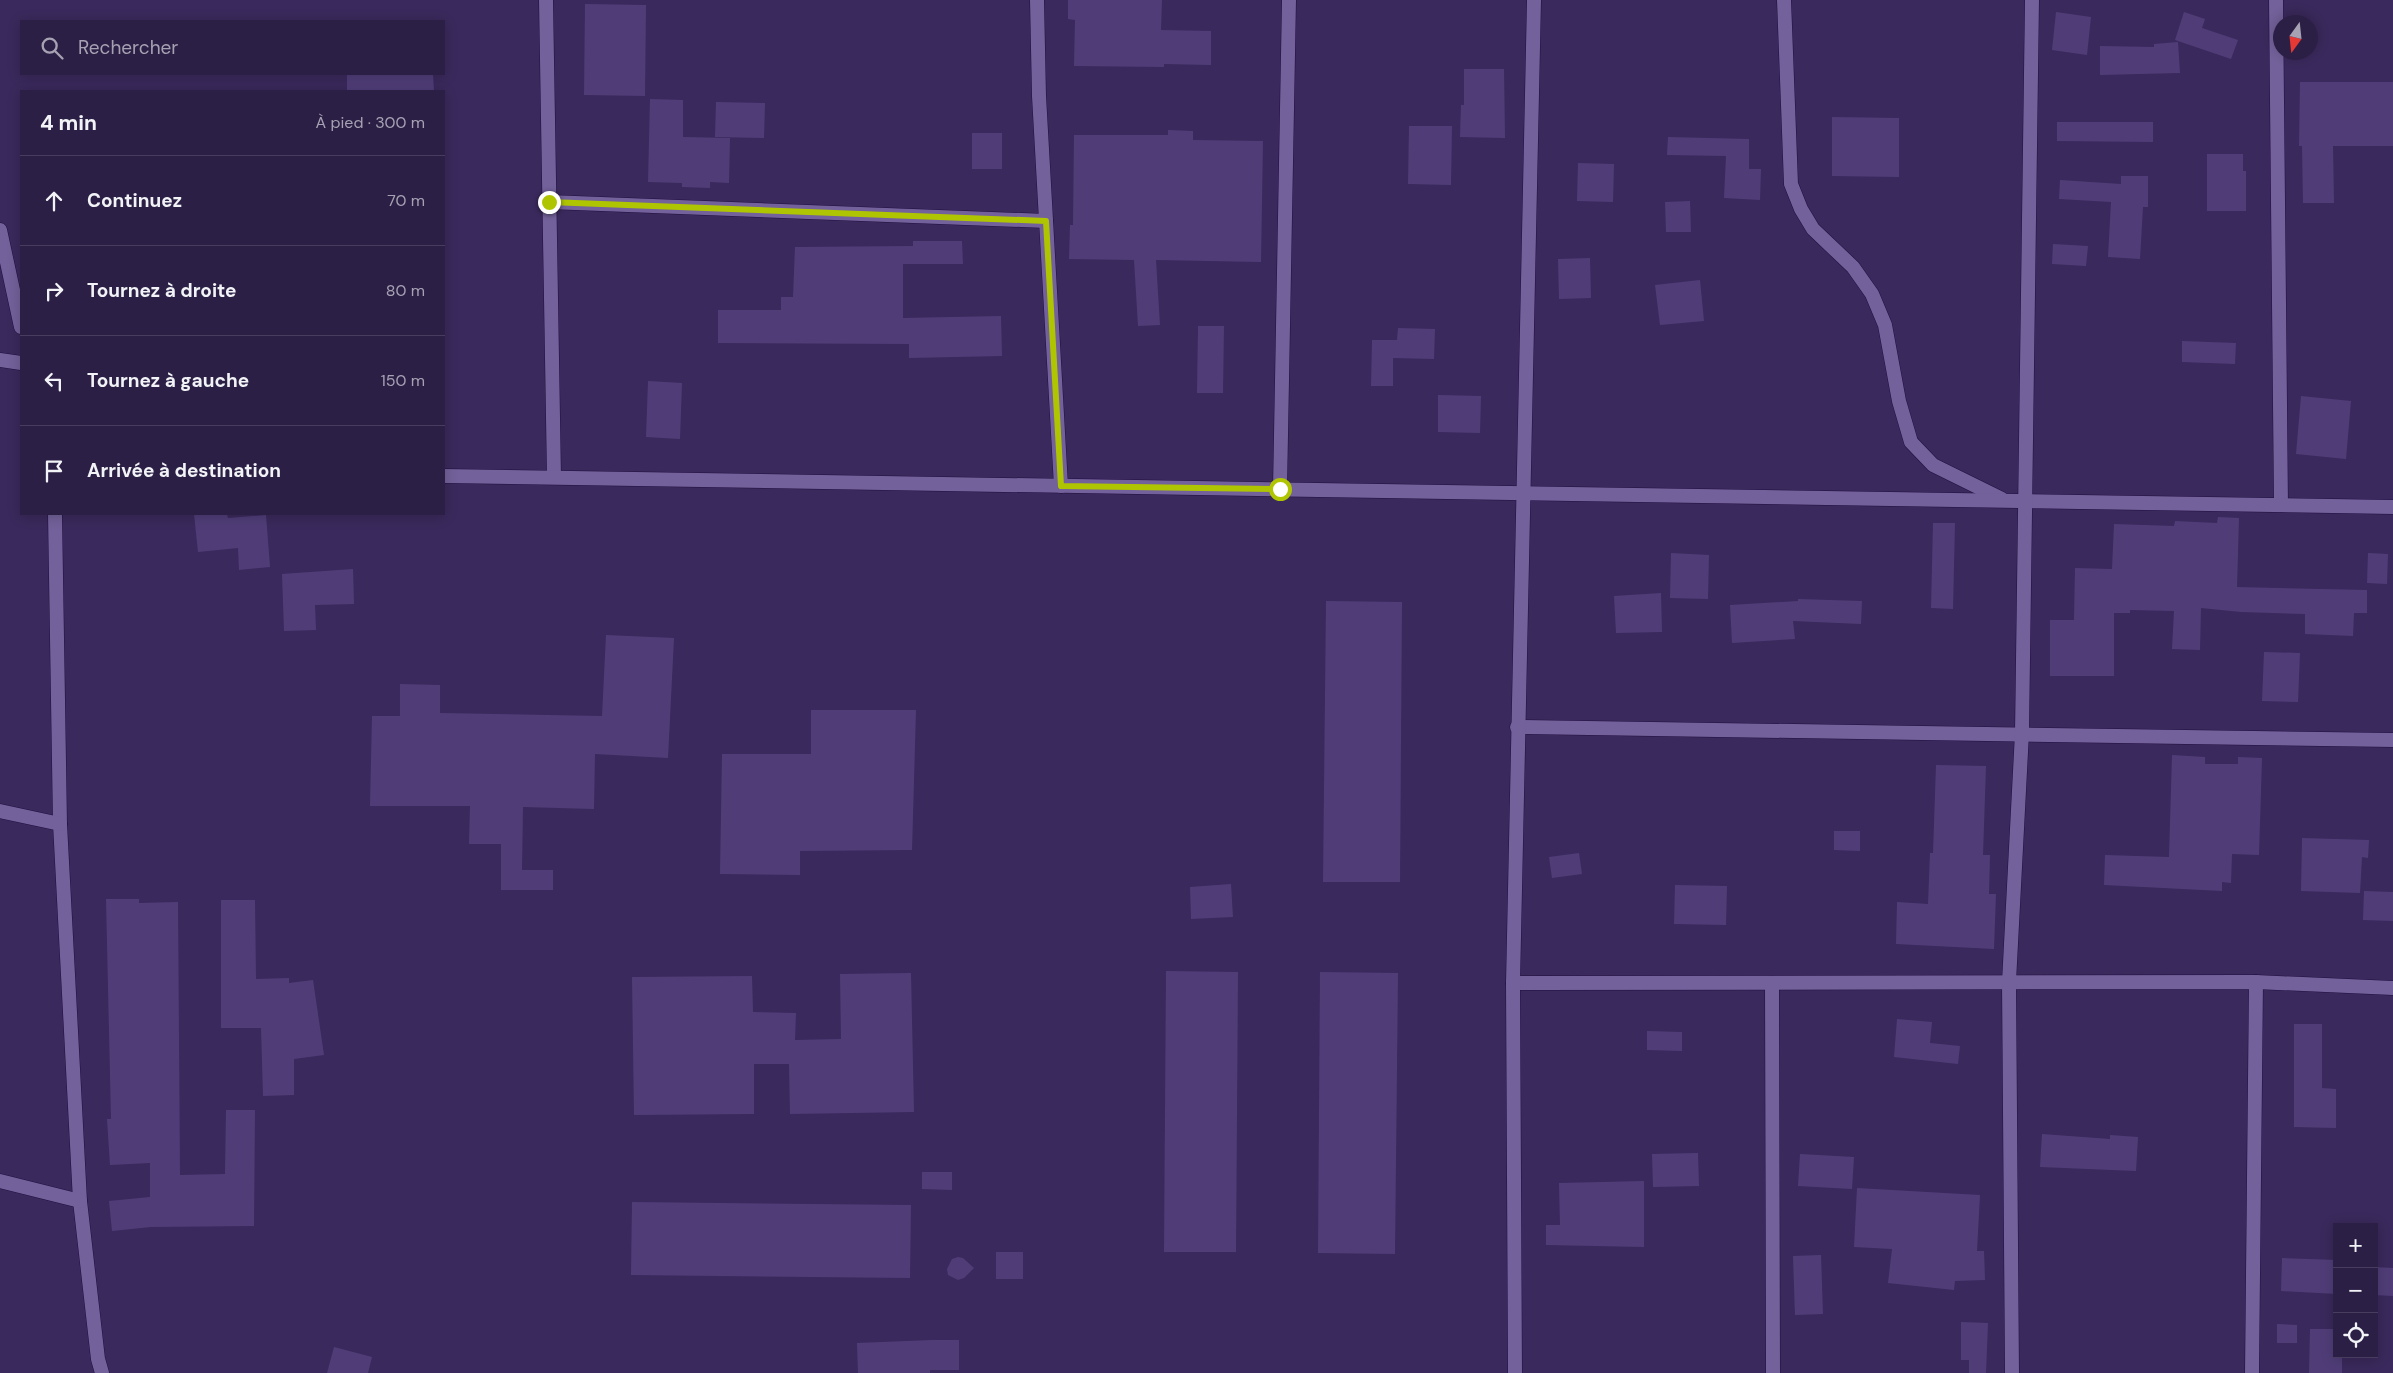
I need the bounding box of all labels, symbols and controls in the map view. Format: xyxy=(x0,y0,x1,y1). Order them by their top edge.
north arrow xyxy=(2273,15,2318,60)
search box xyxy=(20,20,445,75)
icon: search xyxy=(38,34,66,62)
text: Rechercher xyxy=(78,35,178,60)
text: 4 min xyxy=(40,109,97,137)
text: À pied · 300 m xyxy=(316,112,425,133)
icon: ahead xyxy=(40,187,68,215)
text: Continuez xyxy=(87,188,182,213)
text: 70 m xyxy=(387,190,425,211)
route end xyxy=(538,191,561,214)
icon: right xyxy=(40,277,68,305)
text: Tournez à droite xyxy=(87,278,237,303)
text: 80 m xyxy=(386,280,425,301)
icon: left xyxy=(40,367,68,395)
text: Tournez à gauche xyxy=(87,368,249,393)
text: 150 m xyxy=(381,370,425,391)
icon: arrive xyxy=(40,457,68,485)
text: Arrivée à destination xyxy=(87,458,281,483)
route start xyxy=(1269,478,1292,501)
map controls xyxy=(2333,1223,2378,1358)
button: + xyxy=(2333,1223,2378,1268)
button: − xyxy=(2333,1268,2378,1313)
button: locate xyxy=(2333,1313,2378,1358)

